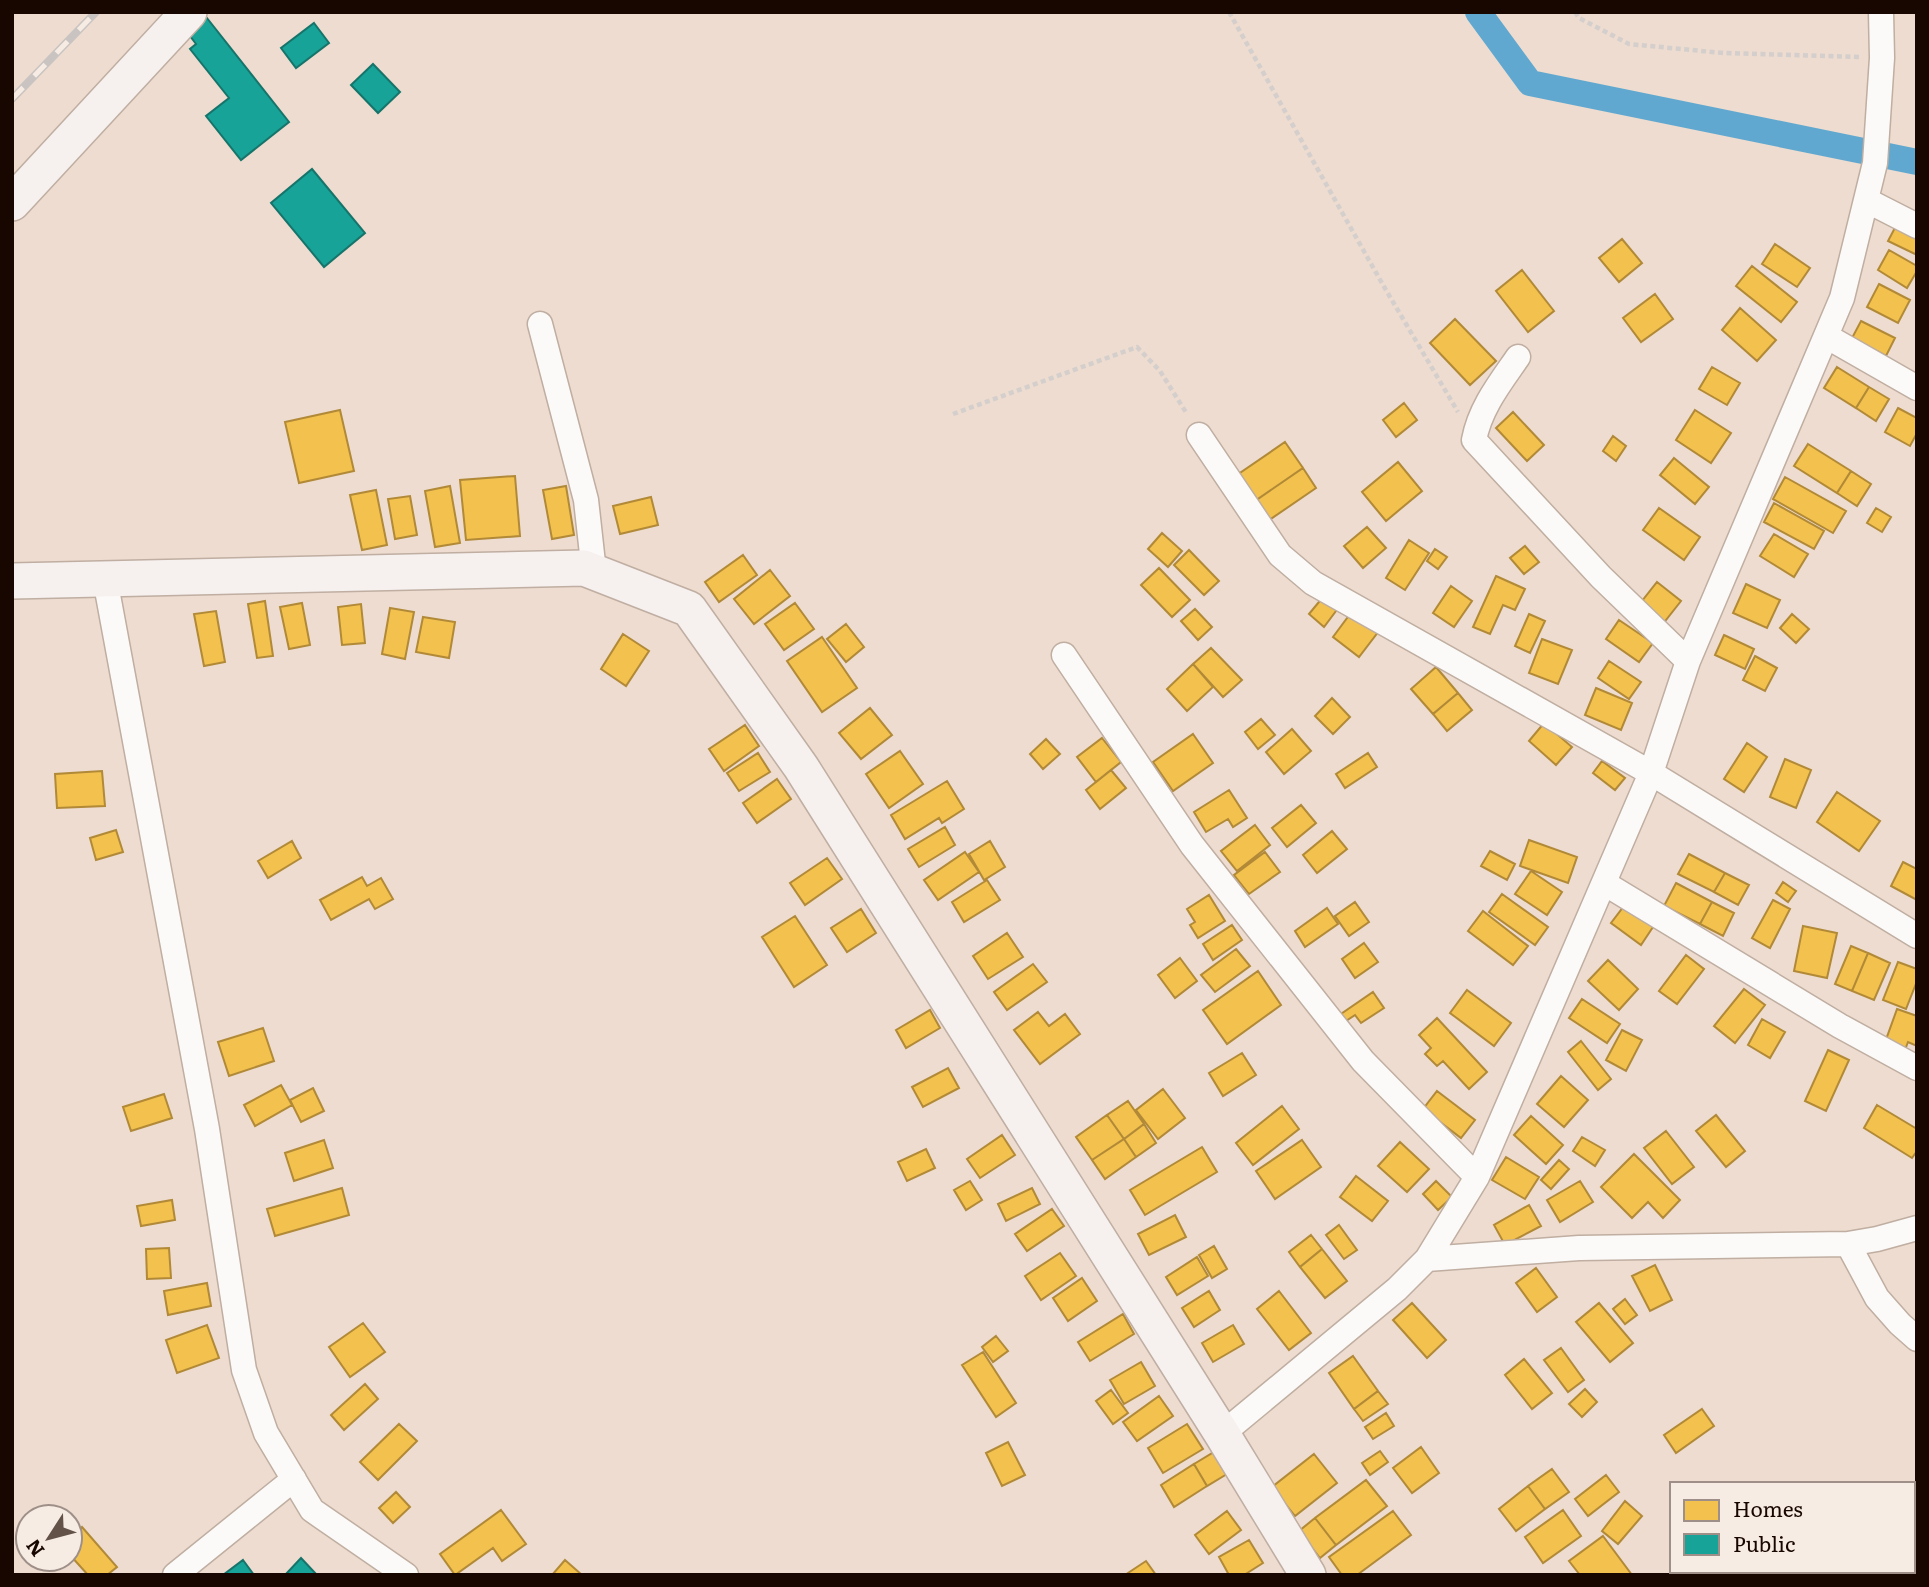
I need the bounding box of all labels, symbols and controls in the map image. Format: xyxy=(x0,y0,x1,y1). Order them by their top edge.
legend xyxy=(1670,1482,1915,1573)
text: Homes xyxy=(1733,1492,1803,1523)
north arrow xyxy=(14,1503,84,1573)
text: Public xyxy=(1733,1527,1795,1558)
text: N xyxy=(18,1534,50,1563)

